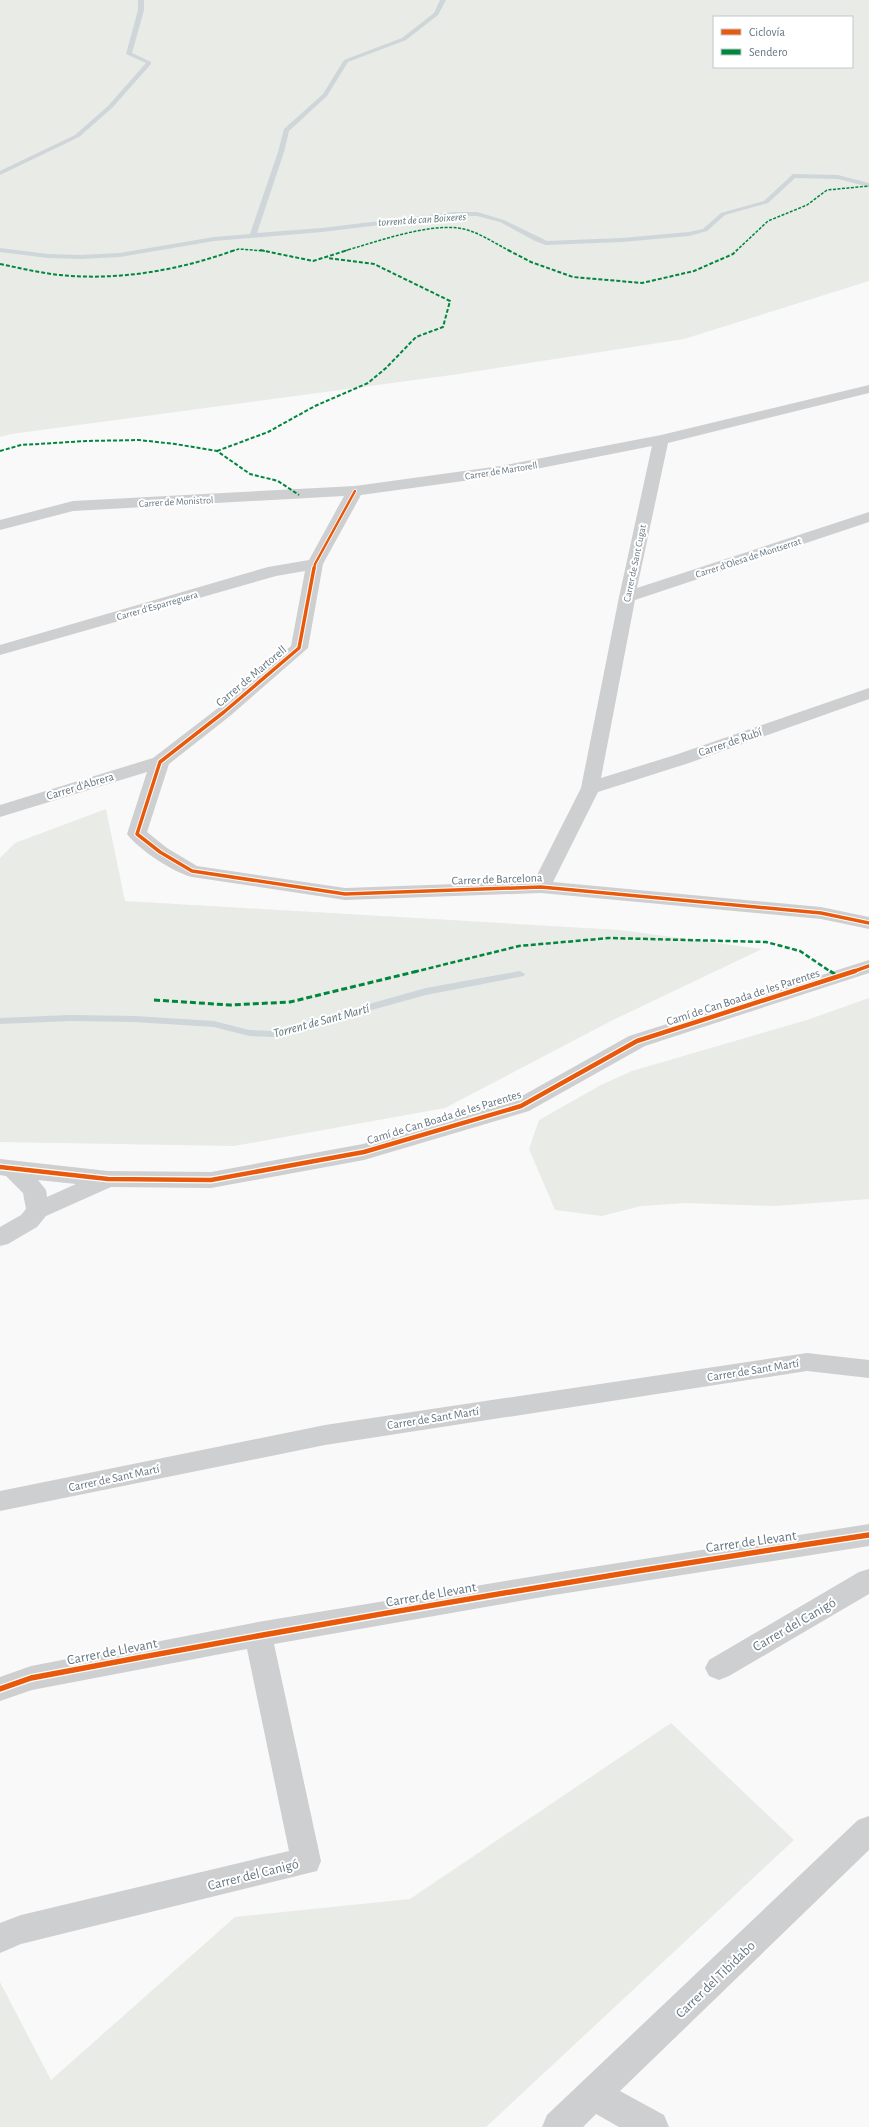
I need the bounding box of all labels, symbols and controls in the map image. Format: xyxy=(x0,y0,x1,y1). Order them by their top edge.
legend xyxy=(713,16,853,68)
text: Ciclovía xyxy=(749,26,785,38)
text: Sendero xyxy=(749,46,788,58)
water label: torrent de can Boixeres xyxy=(378,211,467,228)
street label: Carrer de Martorell xyxy=(464,460,538,482)
street label: Carrer de Monistrol xyxy=(139,495,214,509)
street label: Carrer de Sant Cugat xyxy=(622,523,648,603)
street label: Carrer d'Olesa de Montserrat xyxy=(694,536,803,580)
street label: Carrer d'Esparreguera xyxy=(116,589,199,622)
street label: Carrer de Martorell xyxy=(213,643,289,709)
street label: Carrer de Rubí xyxy=(697,726,763,758)
street label: Carrer d'Abrera xyxy=(45,770,116,802)
street label: Carrer de Barcelona xyxy=(451,871,543,887)
street label: Camí de Can Boada de les Parentes xyxy=(665,967,821,1027)
water label: Torrent de Sant Martí xyxy=(272,1002,372,1041)
street label: Camí de Can Boada de les Parentes xyxy=(366,1088,522,1146)
street label: Carrer de Sant Martí xyxy=(706,1357,800,1383)
street label: Carrer de Sant Martí xyxy=(386,1405,480,1431)
street label: Carrer de Sant Martí xyxy=(67,1462,161,1494)
street label: Carrer de Llevant xyxy=(705,1529,798,1555)
street label: Carrer de Llevant xyxy=(385,1580,478,1610)
street label: Carrer del Canigó xyxy=(751,1595,839,1654)
street label: Carrer de Llevant xyxy=(66,1636,159,1668)
street label: Carrer del Canigó xyxy=(206,1857,300,1893)
street label: Carrer del Tibidabo xyxy=(673,1938,758,2021)

